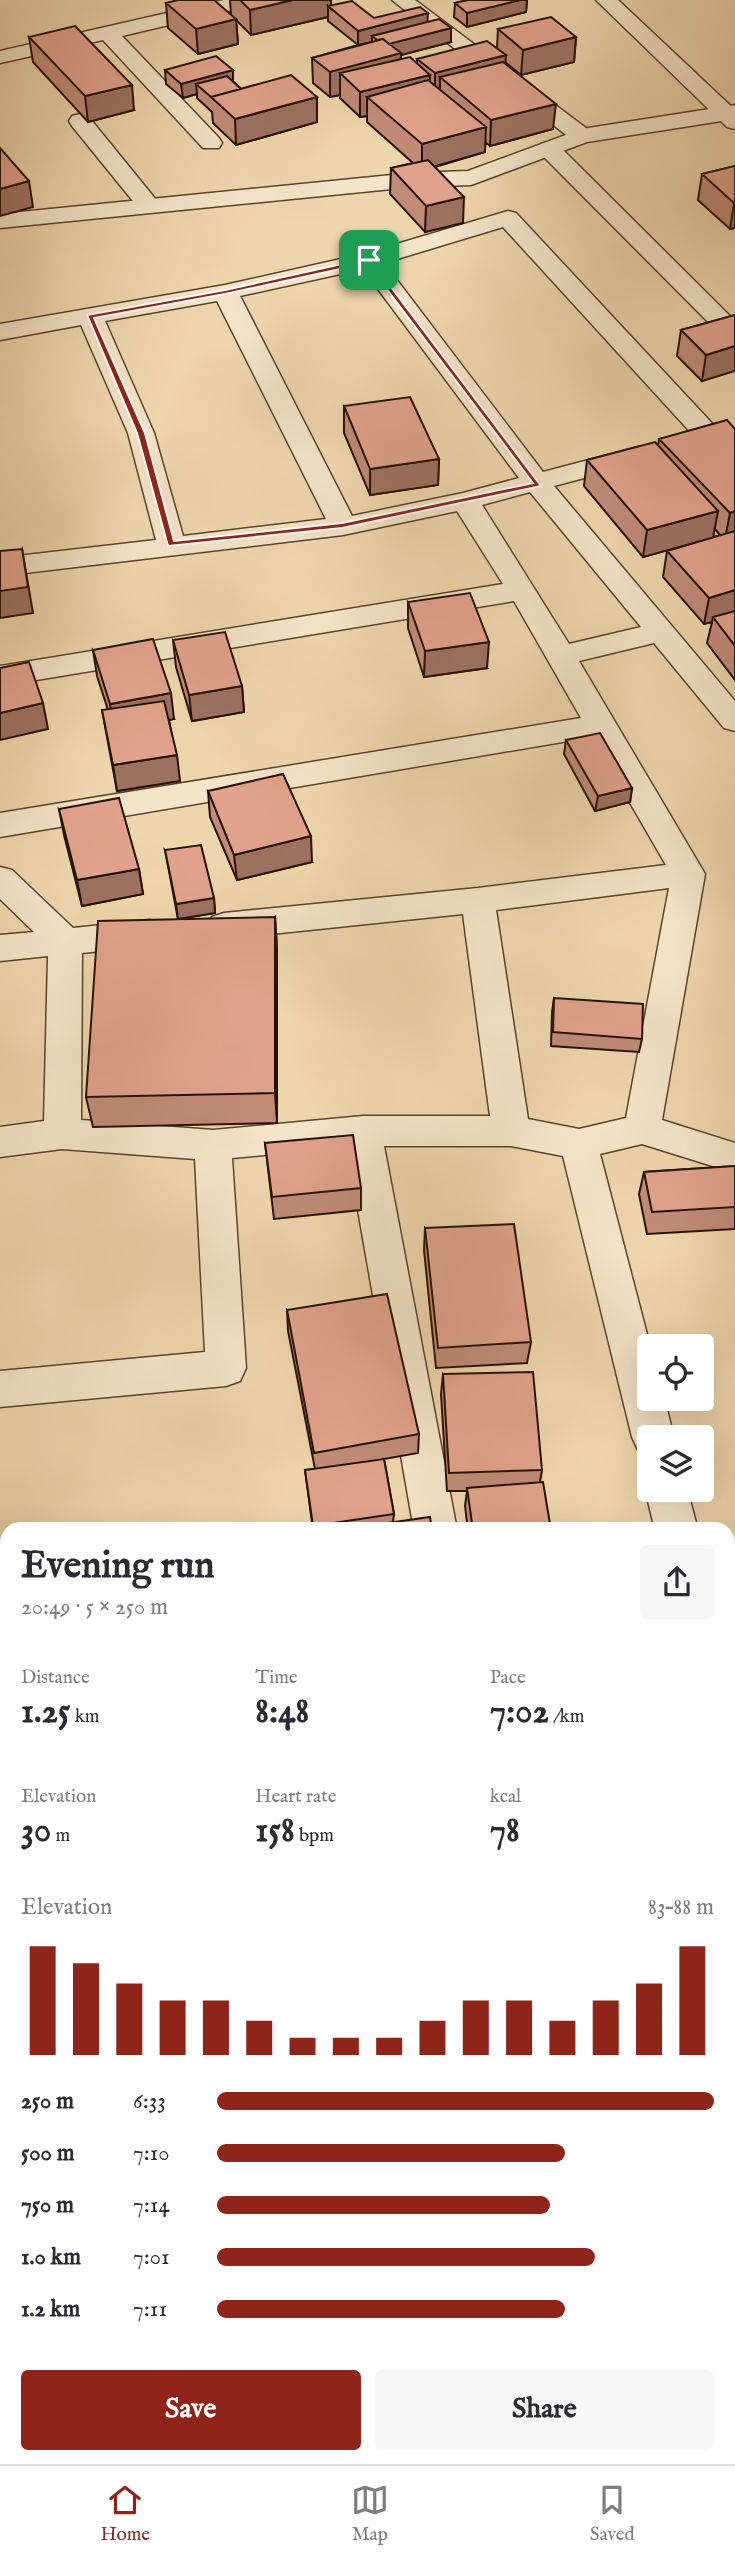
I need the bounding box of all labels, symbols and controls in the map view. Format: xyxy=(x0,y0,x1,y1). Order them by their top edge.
pin xyxy=(339,230,399,290)
icon: arrive xyxy=(350,241,388,279)
map controls xyxy=(637,1334,714,1502)
button: locate xyxy=(637,1334,714,1411)
button: layers xyxy=(637,1425,714,1502)
text: Evening run xyxy=(21,1543,215,1591)
button: share xyxy=(640,1545,714,1619)
text: 20:49 · 5 × 250 m xyxy=(21,1593,168,1622)
text: Distance xyxy=(21,1666,90,1690)
text: Time xyxy=(255,1666,298,1690)
text: Pace xyxy=(490,1666,526,1690)
text: 1.25 xyxy=(21,1690,71,1735)
text: 8:48 xyxy=(255,1690,309,1735)
text: 7:02 xyxy=(490,1690,549,1735)
text: km xyxy=(71,1705,100,1729)
text: /km xyxy=(549,1705,584,1729)
text: Elevation xyxy=(21,1785,96,1809)
text: Heart rate xyxy=(255,1785,336,1809)
text: kcal xyxy=(490,1785,521,1809)
text: 30 xyxy=(21,1809,51,1854)
text: 158 xyxy=(255,1809,295,1854)
text: 78 xyxy=(490,1809,520,1854)
text: m xyxy=(51,1824,70,1848)
text: bpm xyxy=(295,1824,334,1848)
text: Elevation xyxy=(21,1893,112,1922)
text: 83–88 m xyxy=(648,1893,714,1922)
text: 250 m xyxy=(21,2087,74,2116)
text: 6:33 xyxy=(133,2087,166,2116)
text: 500 m xyxy=(21,2139,75,2168)
text: 7:10 xyxy=(133,2139,170,2168)
text: 750 m xyxy=(21,2191,74,2220)
text: 7:14 xyxy=(133,2191,170,2220)
text: 1.0 km xyxy=(21,2243,81,2272)
text: 7:01 xyxy=(133,2243,170,2272)
text: 1.2 km xyxy=(21,2295,80,2324)
text: 7:11 xyxy=(133,2295,167,2324)
button: Save xyxy=(21,2370,361,2450)
button: Share xyxy=(375,2370,714,2450)
tab: Home xyxy=(100,2481,150,2547)
tab: Map xyxy=(351,2481,389,2547)
tab: Saved xyxy=(590,2481,635,2547)

